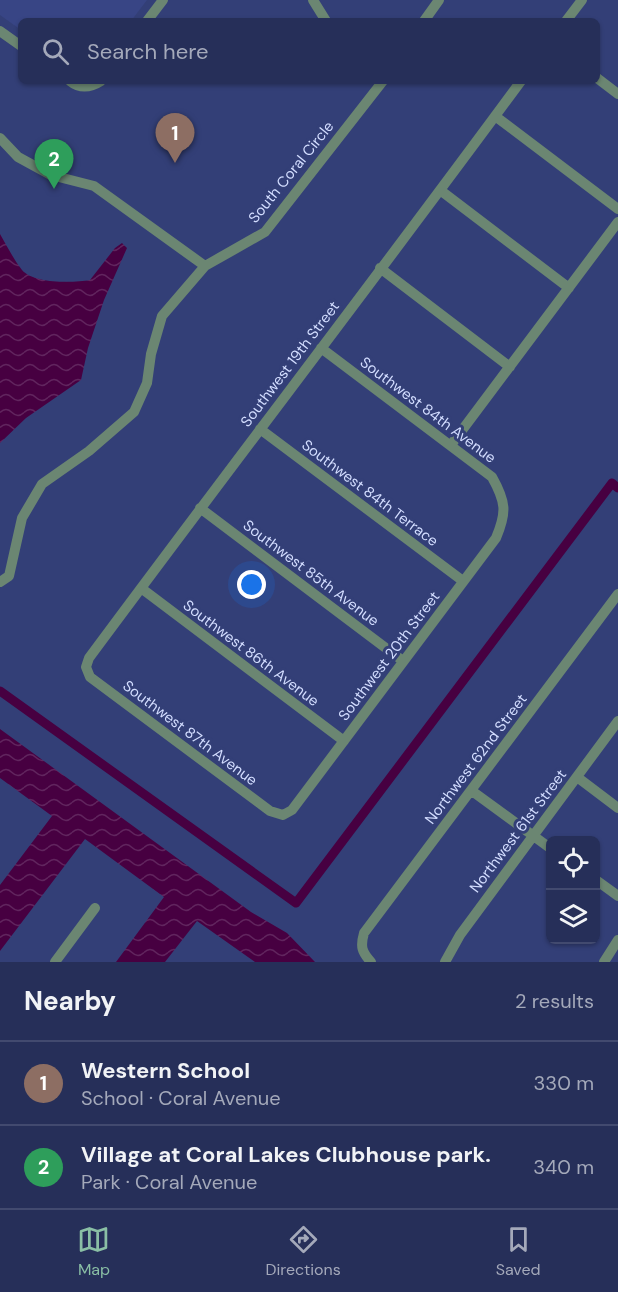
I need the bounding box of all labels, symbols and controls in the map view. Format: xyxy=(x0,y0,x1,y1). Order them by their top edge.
search box xyxy=(18,18,600,84)
icon: search xyxy=(39,35,72,68)
text: Search here xyxy=(87,37,208,66)
pin: 1 xyxy=(156,114,195,163)
street label: South Coral Circle xyxy=(244,117,338,227)
pin: 2 xyxy=(34,140,74,189)
street label: Southwest 19th Street xyxy=(236,297,344,431)
street label: Southwest 84th Avenue xyxy=(356,352,500,468)
street label: Southwest 84th Terrace xyxy=(298,435,442,551)
street label: Southwest 85th Avenue xyxy=(239,515,383,631)
your location xyxy=(237,570,266,599)
street label: Southwest 20th Street xyxy=(334,587,444,725)
street label: Southwest 86th Avenue xyxy=(179,595,323,711)
street label: Southwest 87th Avenue xyxy=(119,676,261,790)
street label: Northwest 62nd Street xyxy=(420,690,532,828)
street label: Northwest 61st Street xyxy=(465,765,571,897)
map controls xyxy=(546,836,600,944)
button: locate xyxy=(546,836,600,890)
button: layers xyxy=(546,890,600,944)
text: Nearby xyxy=(24,984,116,1018)
text: 2 results xyxy=(515,988,594,1014)
text: Western School xyxy=(81,1056,250,1085)
text: 1 xyxy=(40,1070,47,1096)
text: 330 m xyxy=(534,1070,594,1096)
text: School · Coral Avenue xyxy=(81,1085,281,1111)
text: Village at Coral Lakes Clubhouse park. xyxy=(81,1140,491,1169)
text: 2 xyxy=(38,1154,49,1180)
text: 340 m xyxy=(533,1154,594,1180)
text: Park · Coral Avenue xyxy=(81,1169,257,1195)
tab: Map xyxy=(77,1223,110,1280)
tab: Directions xyxy=(265,1223,341,1280)
tab: Saved xyxy=(496,1223,541,1280)

